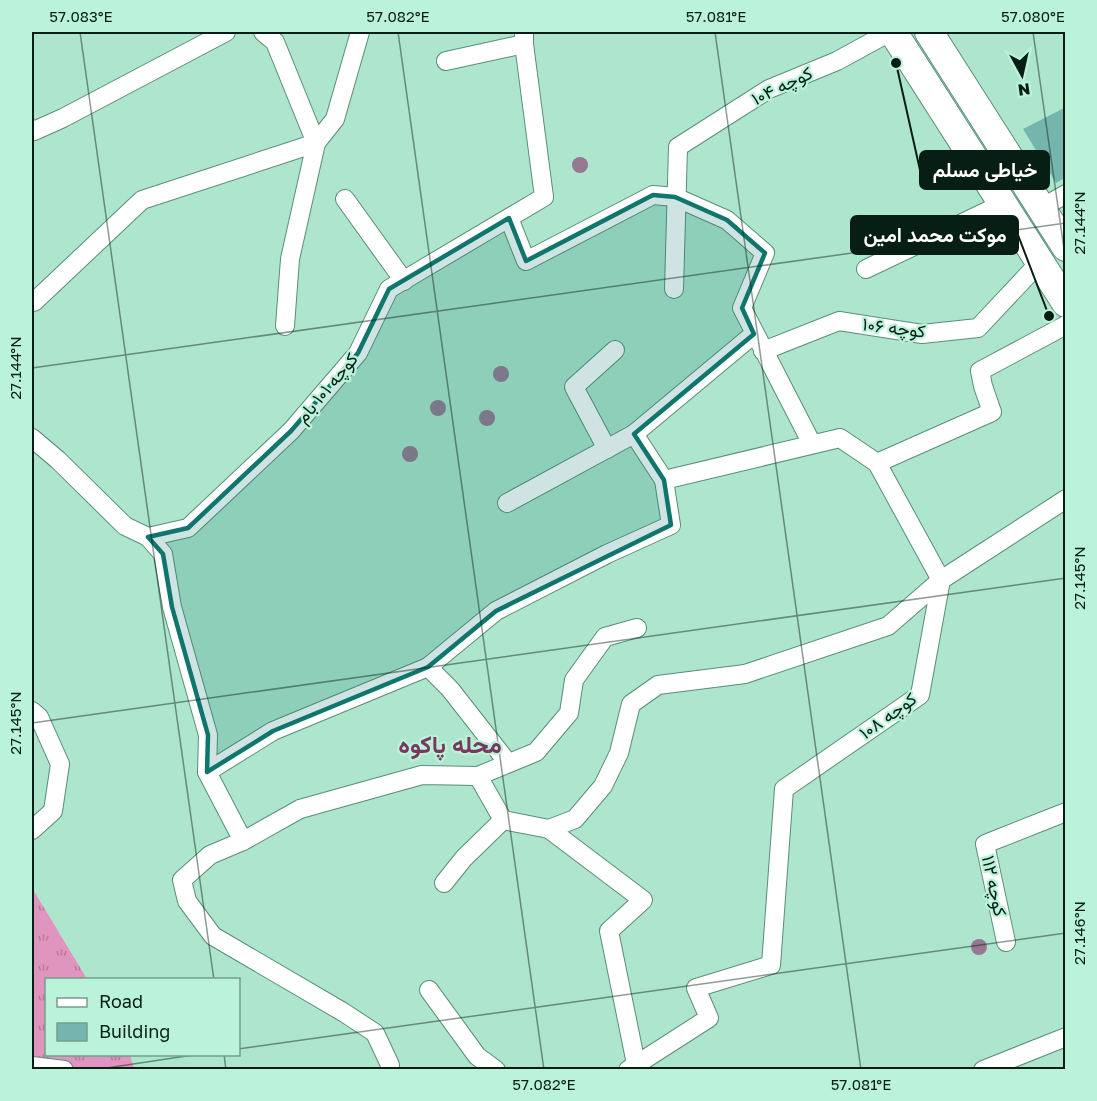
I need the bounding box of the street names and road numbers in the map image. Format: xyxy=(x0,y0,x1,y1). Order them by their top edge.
street label: کوچه ۱۰۴ xyxy=(748,61,816,111)
street label: کوچه ۱۰۶ xyxy=(861,312,927,344)
street label: کوچه ۱۰۱ بام xyxy=(290,348,364,428)
street label: کوچه ۱۰۸ xyxy=(855,687,921,745)
street label: کوچه ۱۱۲ xyxy=(976,853,1012,919)

